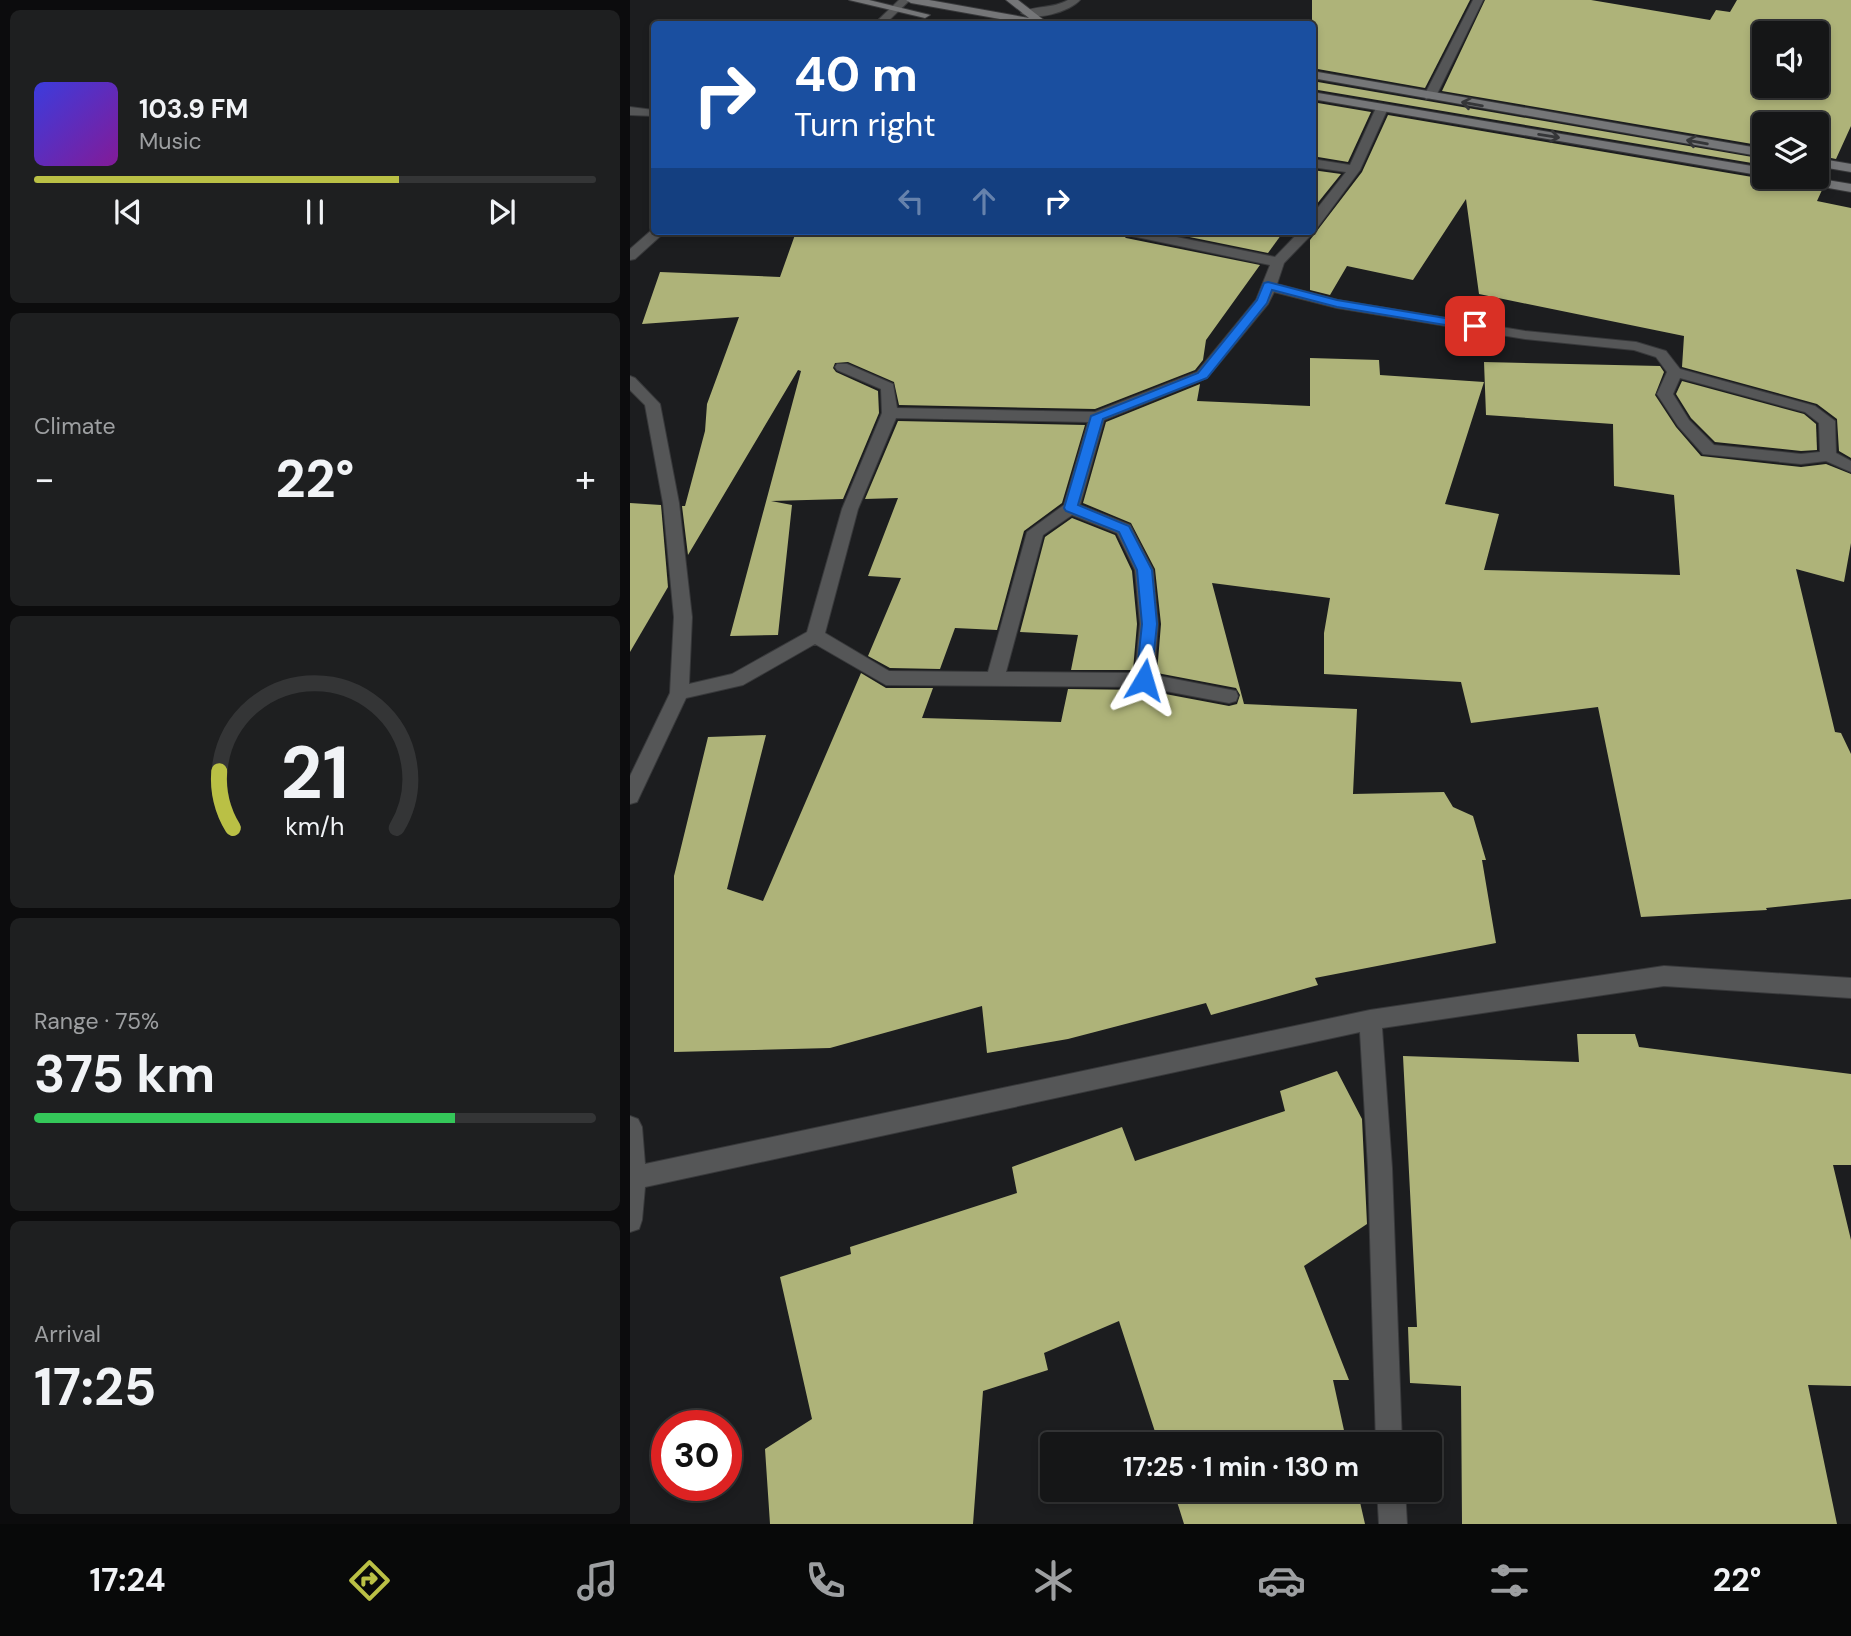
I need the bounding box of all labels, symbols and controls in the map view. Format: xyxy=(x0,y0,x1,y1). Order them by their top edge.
map controls xyxy=(1752,21,1829,189)
button: sound xyxy=(1752,21,1829,98)
text: 40 m xyxy=(794,42,918,106)
icon: right xyxy=(679,49,770,140)
text: 103.9 FM xyxy=(139,92,248,126)
one-way arrow xyxy=(1462,97,1484,110)
text: Turn right xyxy=(794,104,936,146)
button: layers xyxy=(1752,112,1829,189)
text: Music xyxy=(139,126,202,156)
one-way arrow xyxy=(1537,130,1560,143)
one-way arrow xyxy=(1686,135,1709,148)
icon: left xyxy=(892,182,930,220)
icon: ahead xyxy=(965,182,1003,220)
icon: right xyxy=(1038,182,1076,220)
icon: previous xyxy=(109,193,147,231)
icon: pause xyxy=(296,193,334,231)
icon: next xyxy=(483,193,521,231)
pin xyxy=(1445,296,1505,356)
icon: arrive xyxy=(1456,307,1494,345)
text: Climate xyxy=(34,411,116,441)
text: 22° xyxy=(276,445,354,513)
text: − xyxy=(34,454,55,504)
text: + xyxy=(575,454,596,504)
position arrow xyxy=(1107,643,1181,717)
text: 21 xyxy=(281,726,349,821)
text: km/h xyxy=(285,810,345,843)
text: Range · 75% xyxy=(34,1006,159,1036)
text: 375 km xyxy=(34,1040,215,1108)
text: Arrival xyxy=(34,1319,101,1349)
text: 17:25 xyxy=(34,1353,156,1421)
speed limit sign: 30 xyxy=(651,1410,742,1501)
text: 17:25 · 1 min · 130 m xyxy=(1123,1450,1359,1484)
icon: directions xyxy=(345,1556,394,1605)
icon: music xyxy=(573,1556,622,1605)
icon: phone xyxy=(801,1556,850,1605)
icon: climate xyxy=(1029,1556,1078,1605)
icon: car xyxy=(1257,1556,1306,1605)
icon: filters xyxy=(1485,1556,1534,1605)
text: 17:24 xyxy=(90,1559,166,1601)
text: 22° xyxy=(1713,1559,1761,1601)

